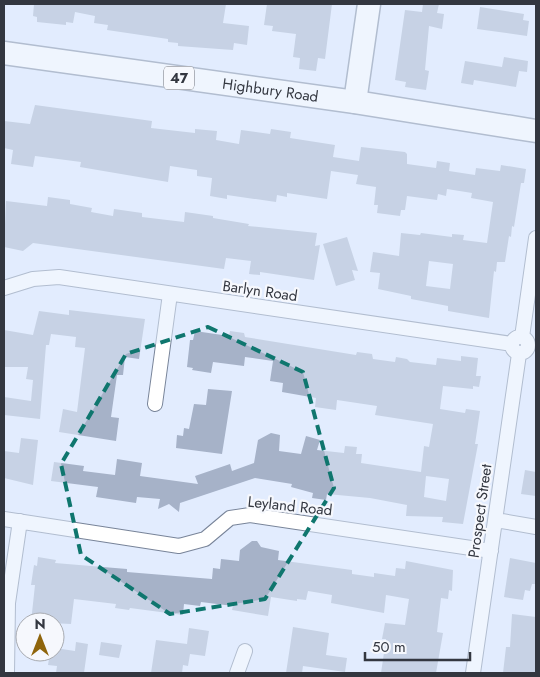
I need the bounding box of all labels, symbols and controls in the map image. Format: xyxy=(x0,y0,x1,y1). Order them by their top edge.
road number: 47 xyxy=(164,66,194,90)
street label: Highbury Road xyxy=(221,73,320,108)
street label: Barlyn Road xyxy=(221,275,299,307)
street label: Prospect Street xyxy=(463,462,498,559)
street label: Leyland Road xyxy=(247,491,333,521)
north arrow xyxy=(15,612,65,662)
text: N xyxy=(34,614,46,634)
scale bar xyxy=(365,630,470,662)
text: 50 m xyxy=(372,636,406,658)

